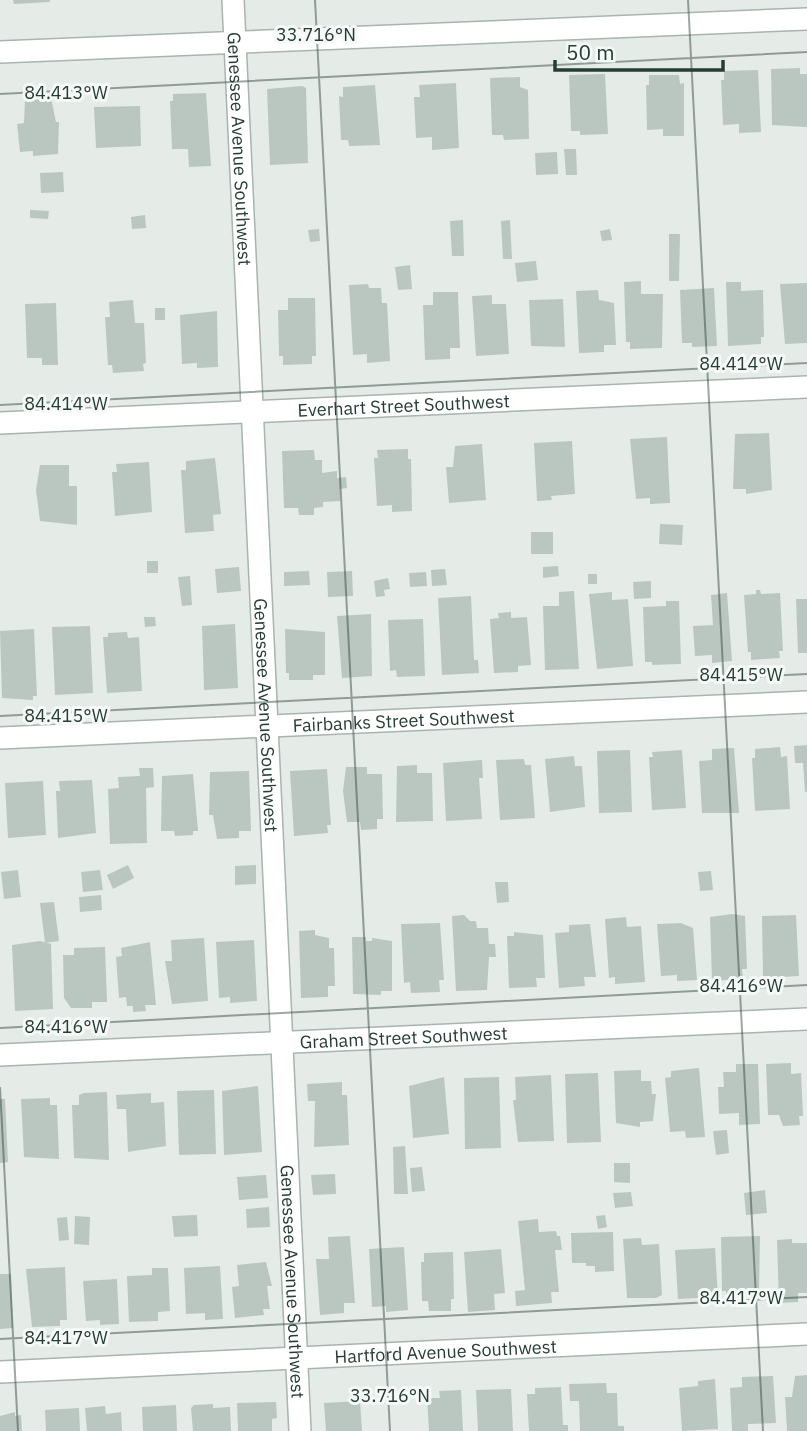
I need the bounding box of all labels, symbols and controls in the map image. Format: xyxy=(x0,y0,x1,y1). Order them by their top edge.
text: 33.716°N xyxy=(276,23,356,46)
scale bar xyxy=(555,28,723,72)
street label: Genessee Avenue Southwest xyxy=(223,31,257,266)
text: 50 m xyxy=(566,38,615,66)
text: 84.413°W xyxy=(24,81,108,104)
text: 84.414°W xyxy=(699,352,783,375)
street label: Everhart Street Southwest xyxy=(297,389,510,421)
text: 84.414°W xyxy=(24,392,108,415)
street label: Genessee Avenue Southwest xyxy=(250,598,283,833)
text: 84.415°W xyxy=(699,663,783,686)
text: 84.415°W xyxy=(24,704,108,727)
street label: Fairbanks Street Southwest xyxy=(292,704,515,736)
text: 84.416°W xyxy=(699,974,783,997)
text: 84.416°W xyxy=(24,1015,108,1038)
street label: Graham Street Southwest xyxy=(299,1021,508,1053)
street label: Genessee Avenue Southwest xyxy=(276,1164,310,1399)
text: 84.417°W xyxy=(699,1286,783,1309)
text: 84.417°W xyxy=(24,1326,108,1349)
street label: Hartford Avenue Southwest xyxy=(334,1334,557,1368)
text: 33.716°N xyxy=(350,1384,430,1407)

